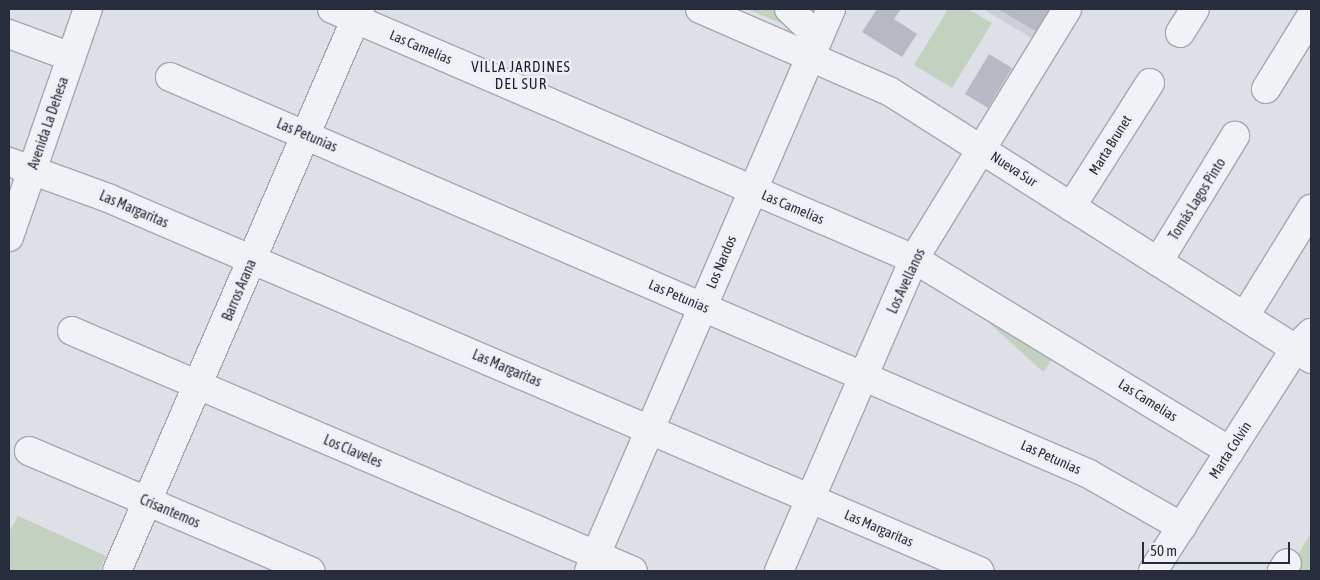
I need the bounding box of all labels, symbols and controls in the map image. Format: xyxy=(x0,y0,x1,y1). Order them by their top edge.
street label: Las Camelias xyxy=(387,26,455,68)
district label: VILLA JARDINES DEL SUR xyxy=(469,57,573,92)
street label: Avenida La Dehesa xyxy=(24,75,72,171)
street label: Marta Brunet xyxy=(1085,112,1135,178)
street label: Las Petunias xyxy=(274,115,340,155)
street label: Nueva Sur xyxy=(988,148,1040,190)
street label: Tomás Lagos Pinto xyxy=(1165,155,1229,243)
street label: Las Camelias xyxy=(759,186,827,228)
street label: Las Margaritas xyxy=(97,187,171,231)
street label: Los Nardos xyxy=(702,233,740,291)
street label: Los Avellanos xyxy=(884,246,928,316)
street label: Barros Arana xyxy=(218,257,260,323)
street label: Las Petunias xyxy=(646,276,712,316)
street label: Las Margaritas xyxy=(470,346,544,390)
street label: Las Camelias xyxy=(1115,375,1181,425)
street label: Marta Colvin xyxy=(1205,418,1255,482)
street label: Los Claveles xyxy=(321,431,385,471)
street label: Las Petunias xyxy=(1018,436,1084,478)
street label: Crisantemos xyxy=(137,491,203,531)
street label: Las Margaritas xyxy=(842,506,916,550)
scale bar xyxy=(1145,532,1292,564)
text: 50 m xyxy=(1150,542,1177,559)

